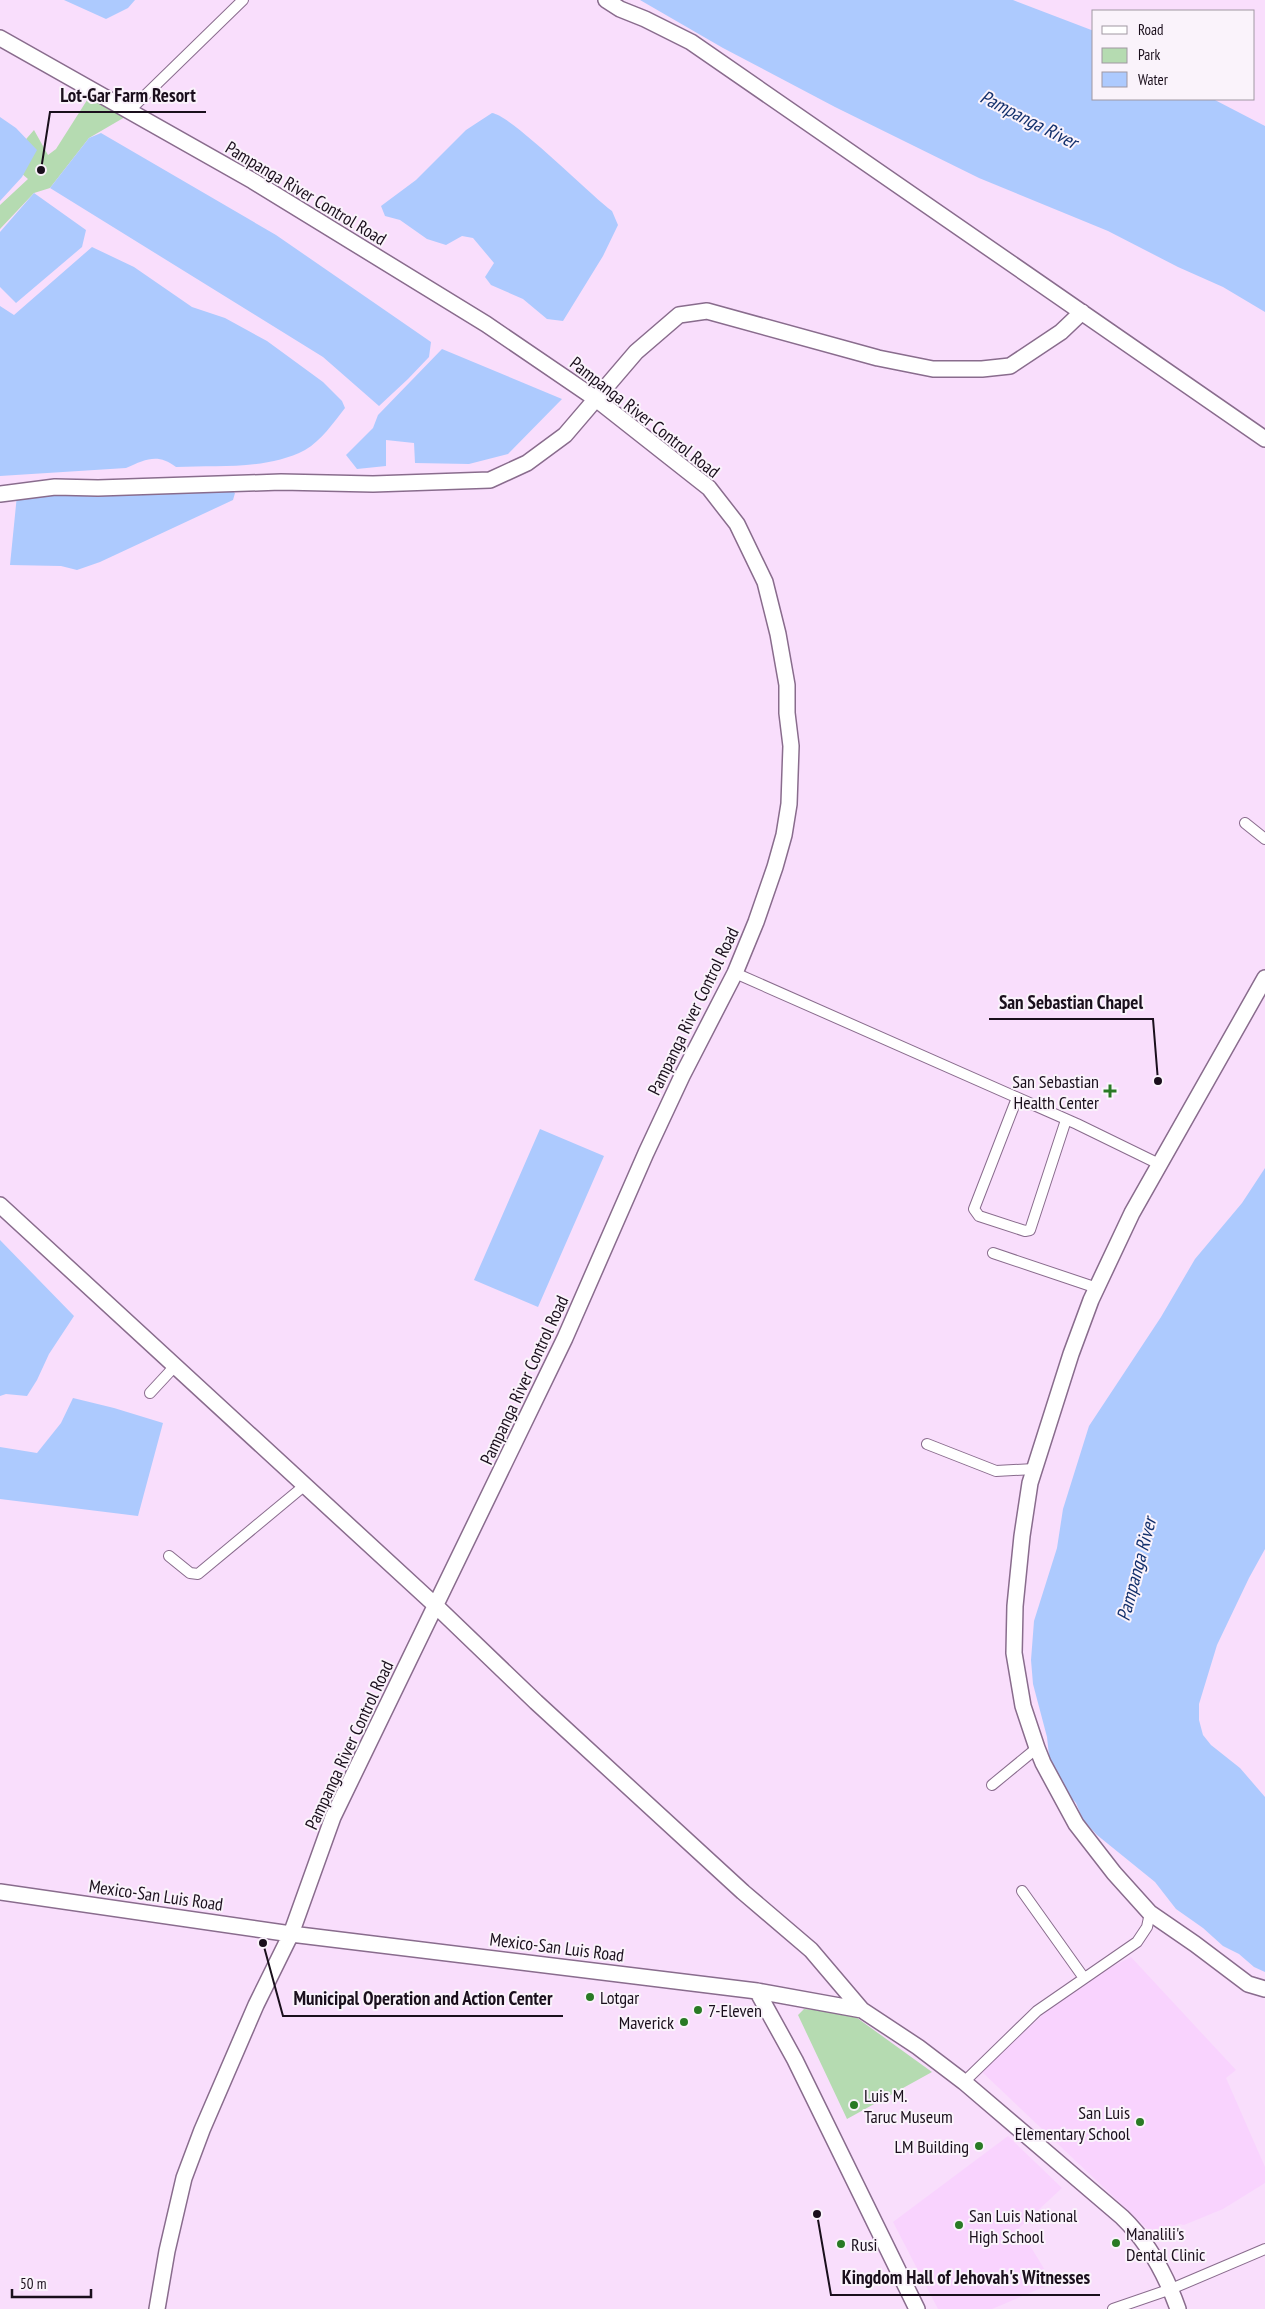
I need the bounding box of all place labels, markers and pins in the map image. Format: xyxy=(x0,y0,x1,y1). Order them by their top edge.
callout: Lot-Gar Farm Resort xyxy=(50,78,206,112)
callout: San Sebastian Chapel xyxy=(989,985,1153,1019)
place label: San Sebastian Health Center xyxy=(1012,1070,1099,1114)
marker: San Sebastian Health Center xyxy=(1103,1084,1117,1098)
callout: Municipal Operation and Action Center xyxy=(283,1982,563,2016)
place label: Lotgar xyxy=(600,1986,639,2009)
marker: Lotgar xyxy=(584,1991,596,2003)
place label: 7-Eleven xyxy=(708,1999,762,2022)
marker: 7-Eleven xyxy=(692,2004,704,2016)
place label: Maverick xyxy=(619,2011,674,2034)
marker: Maverick xyxy=(678,2016,690,2028)
place label: Luis M. Taruc Museum xyxy=(864,2084,953,2128)
marker: Luis M. Taruc Museum xyxy=(848,2099,860,2111)
place label: San Luis Elementary School xyxy=(1015,2101,1131,2145)
marker: San Luis Elementary School xyxy=(1134,2116,1146,2128)
place label: LM Building xyxy=(894,2135,969,2158)
marker: LM Building xyxy=(973,2140,985,2152)
place label: San Luis National High School xyxy=(969,2204,1078,2248)
marker: San Luis National High School xyxy=(953,2219,965,2231)
place label: Manalili's Dental Clinic xyxy=(1126,2222,1206,2266)
place label: Rusi xyxy=(851,2233,877,2256)
marker: Manalili's Dental Clinic xyxy=(1110,2237,1122,2249)
marker: Rusi xyxy=(835,2238,847,2250)
callout: Kingdom Hall of Jehovah's Witnesses xyxy=(831,2261,1100,2295)

